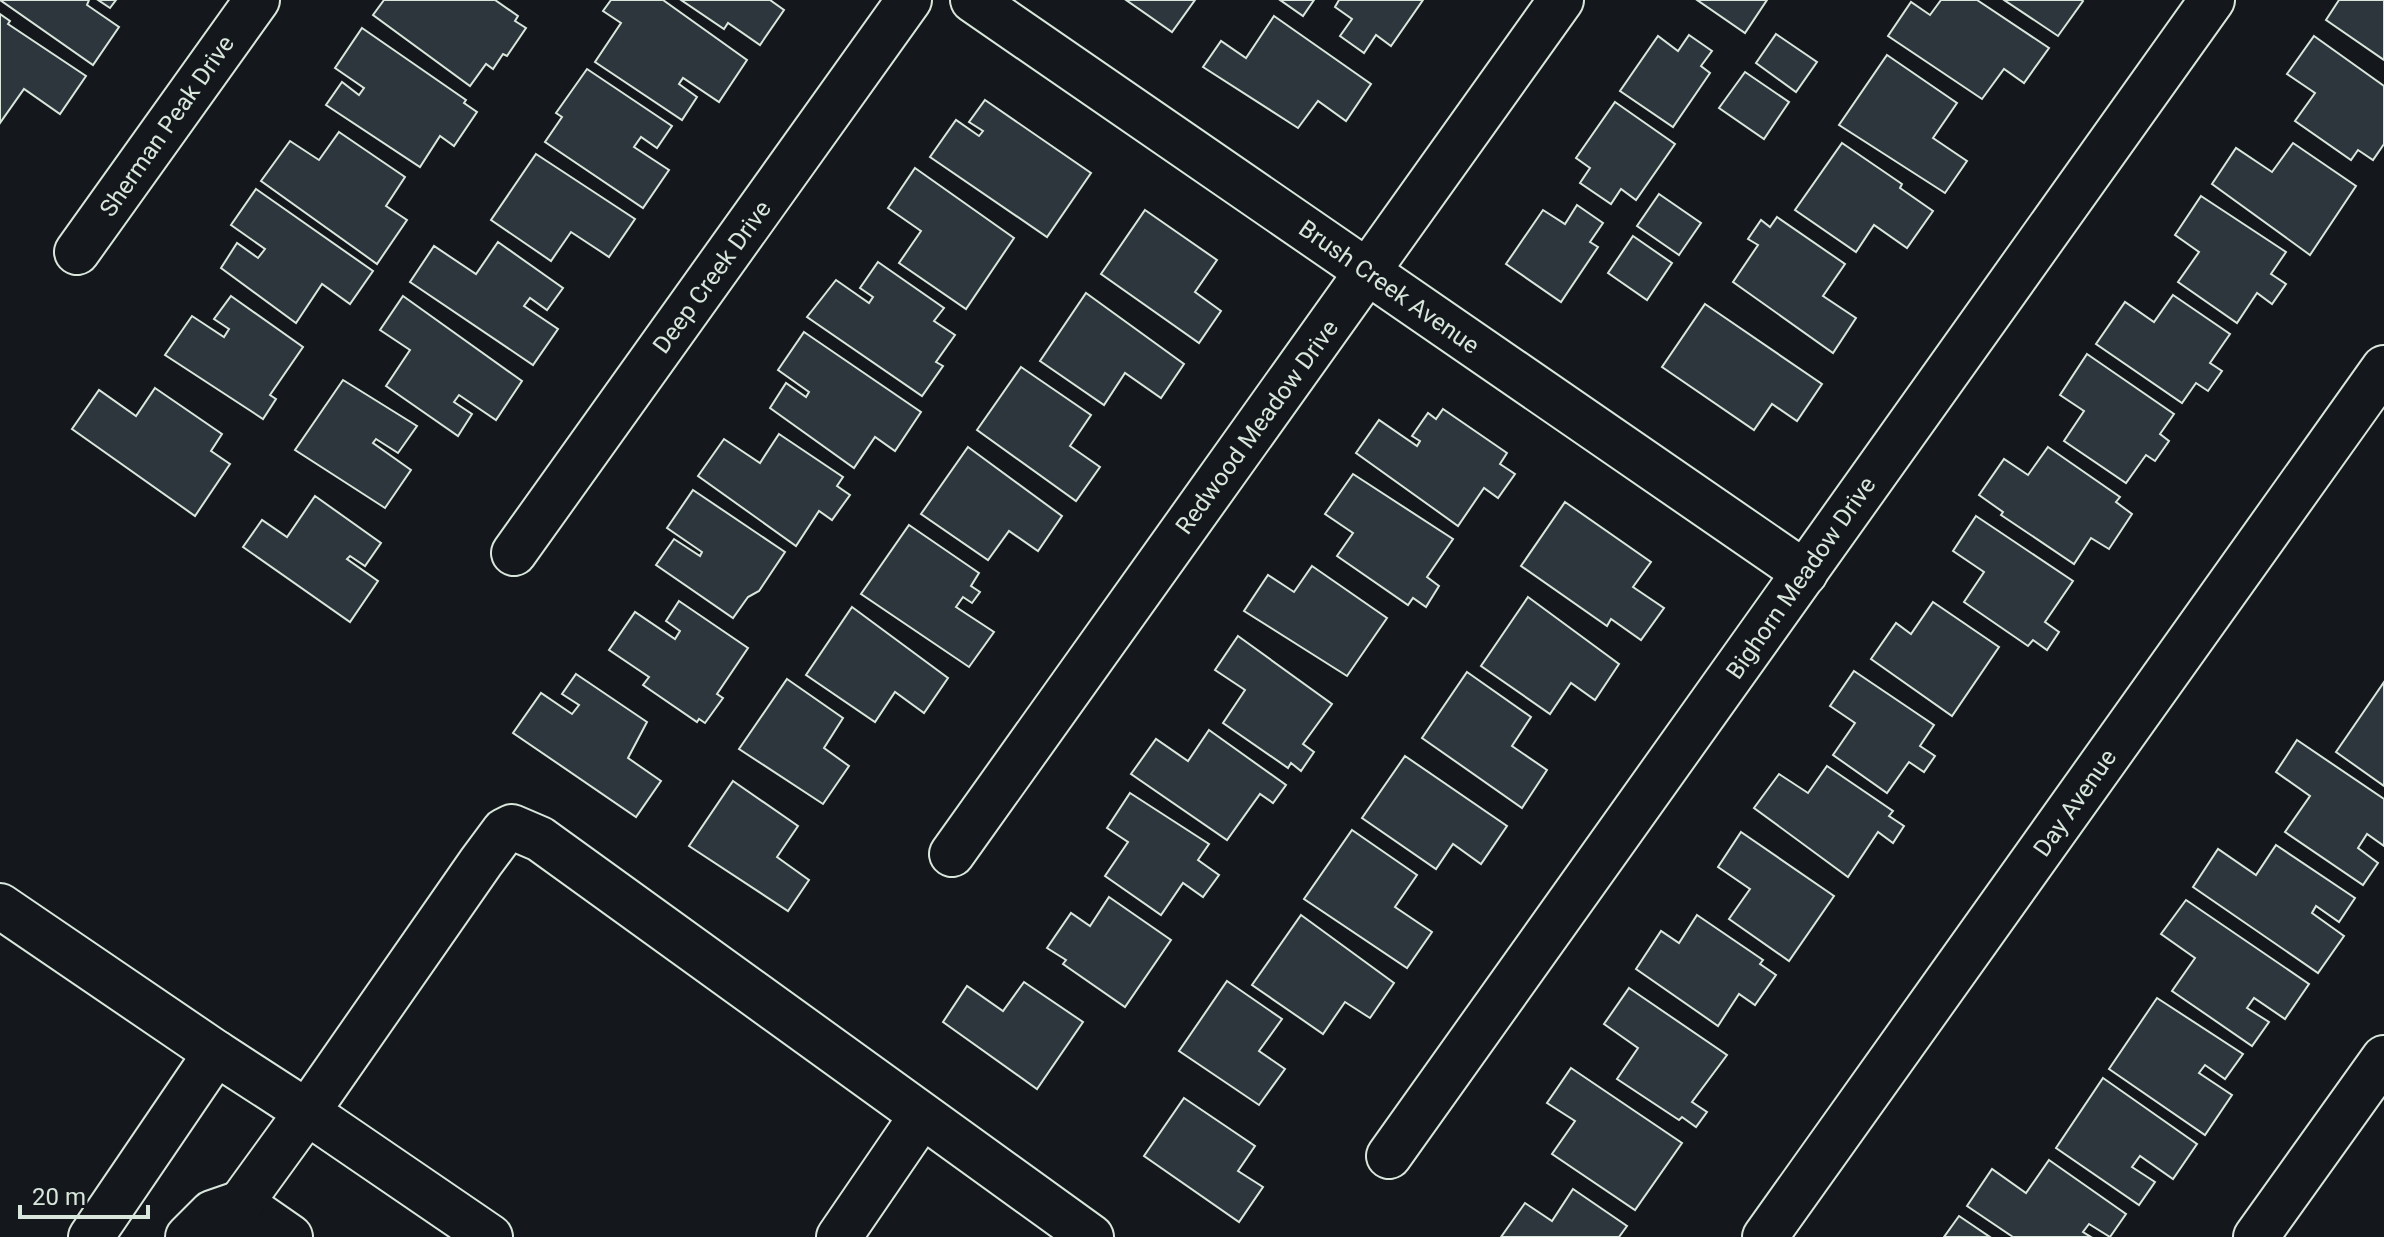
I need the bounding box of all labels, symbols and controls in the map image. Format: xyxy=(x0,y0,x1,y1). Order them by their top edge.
street label: Sherman Peak Drive xyxy=(94,30,240,222)
street label: Deep Creek Drive xyxy=(647,195,777,359)
street label: Brush Creek Avenue xyxy=(1294,214,1484,360)
street label: Redwood Meadow Drive xyxy=(1170,314,1344,540)
street label: Bighorn Meadow Drive xyxy=(1721,472,1881,684)
street label: Day Avenue xyxy=(2028,744,2122,862)
scale bar xyxy=(20,1169,148,1219)
text: 20 m xyxy=(32,1183,86,1211)

